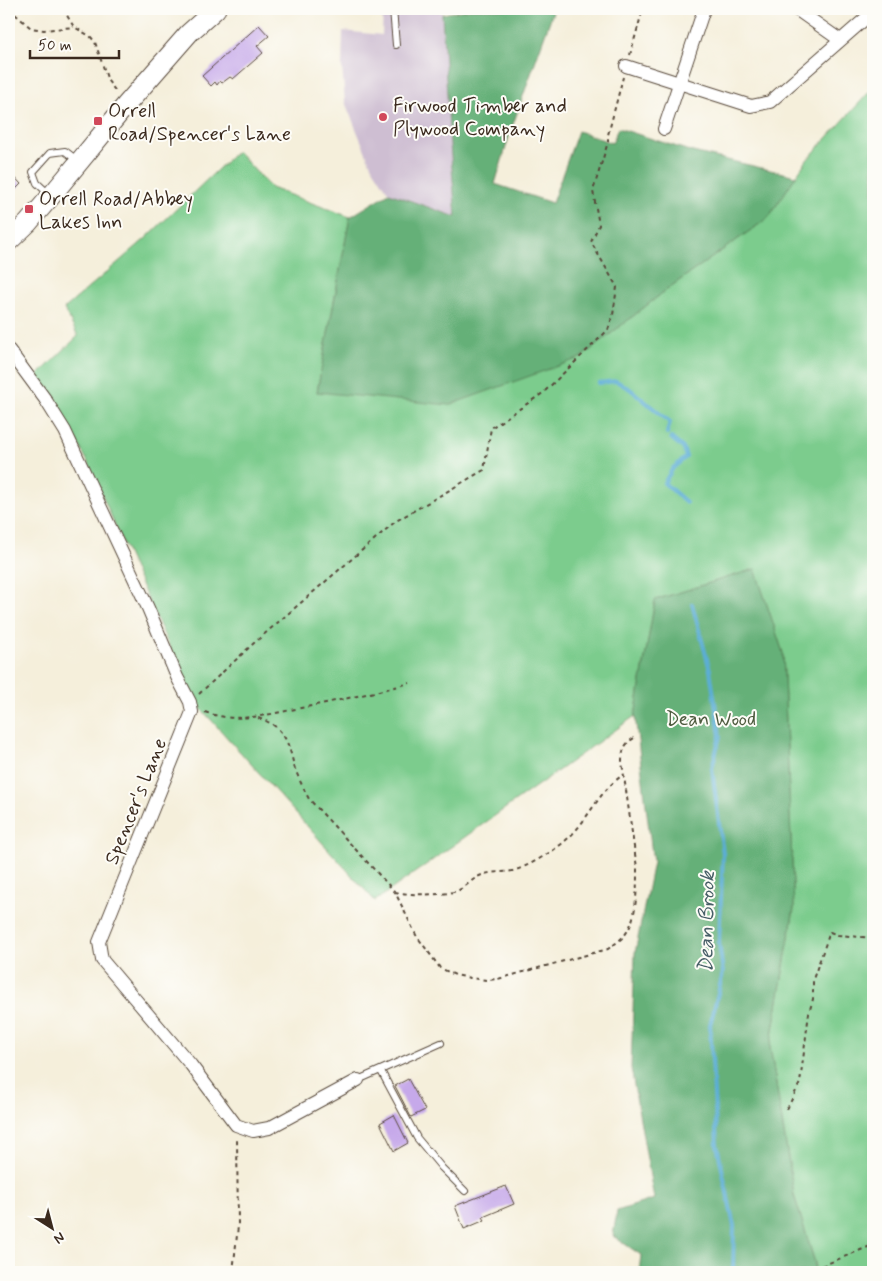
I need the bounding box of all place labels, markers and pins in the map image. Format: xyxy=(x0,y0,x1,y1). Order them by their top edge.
place label: Firwood Timber and Plywood Company xyxy=(393,93,567,143)
place label: Orrell Road/Spencer's Lane xyxy=(108,98,291,148)
marker: Firwood Timber and Plywood Company xyxy=(377,111,389,123)
marker: Orrell Road/Spencer's Lane xyxy=(92,115,104,127)
place label: Orrell Road/Abbey Lakes Inn xyxy=(39,186,193,236)
marker: Orrell Road/Abbey Lakes Inn xyxy=(23,203,35,215)

